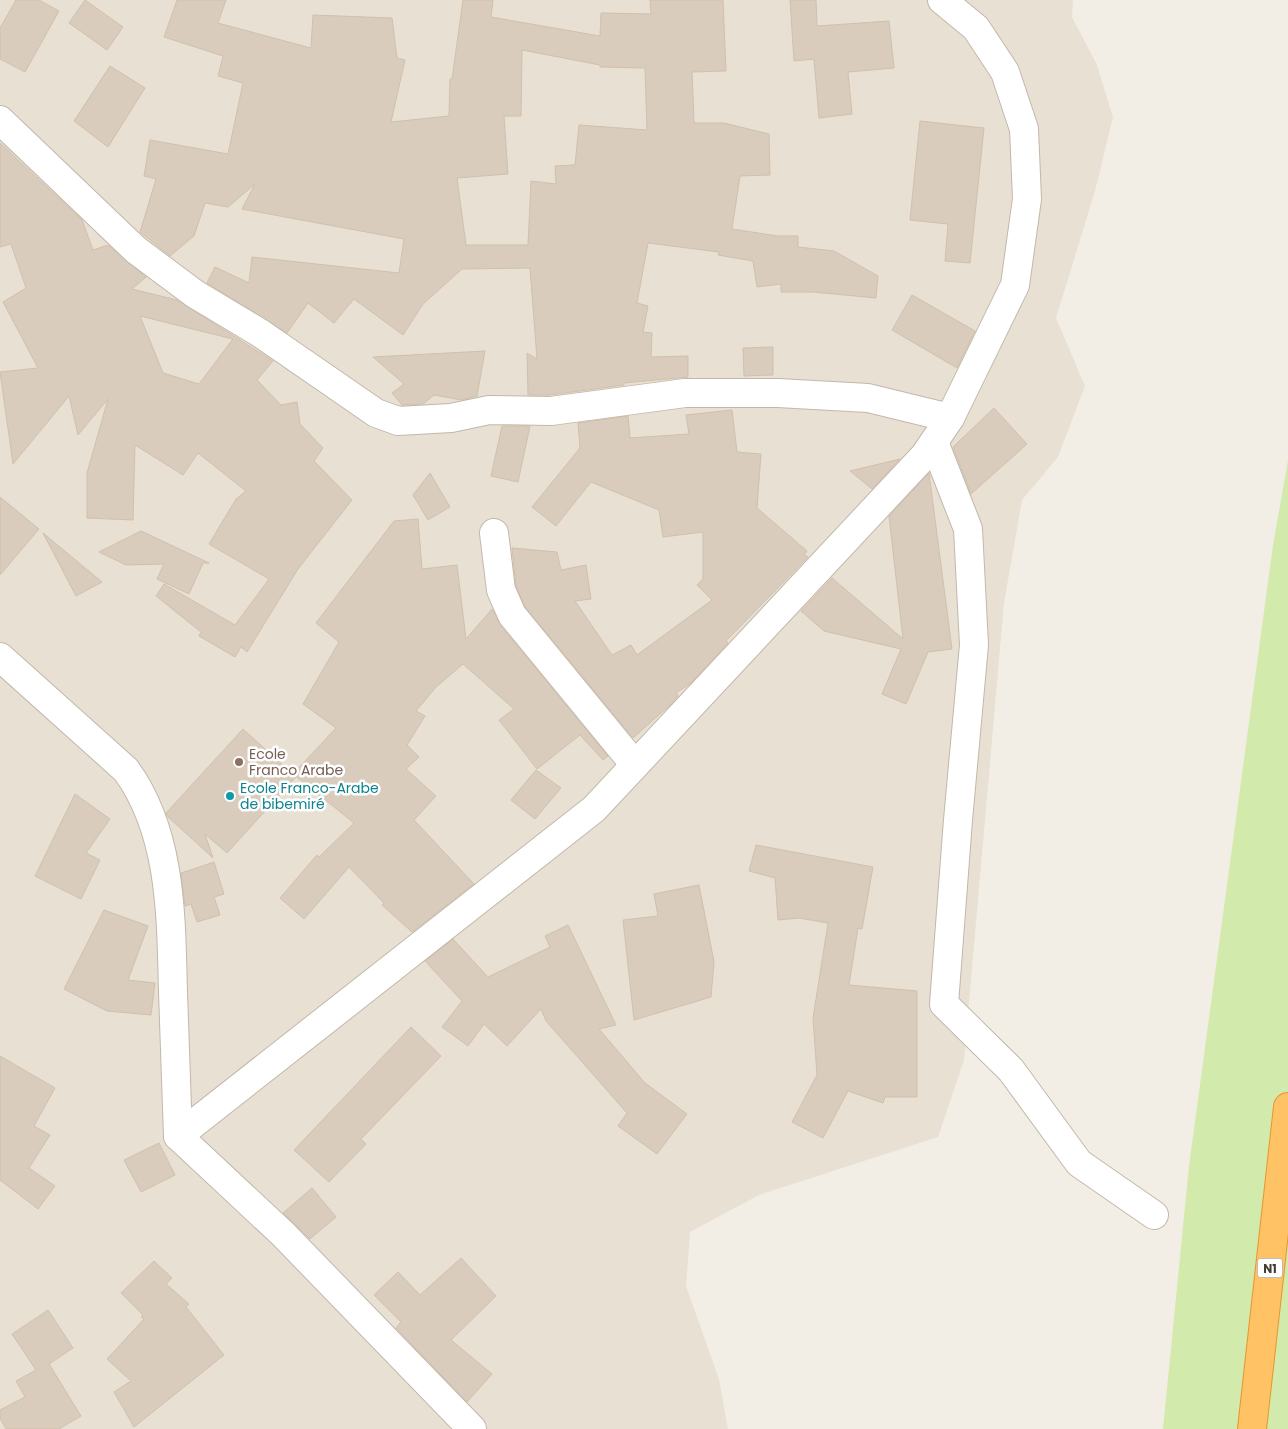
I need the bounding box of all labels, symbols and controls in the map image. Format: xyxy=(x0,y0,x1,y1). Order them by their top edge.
place label: Ecole Franco Arabe xyxy=(249,744,343,780)
marker: Ecole Franco Arabe xyxy=(233,756,245,768)
place label: Ecole Franco-Arabe de bibemiré xyxy=(240,778,379,814)
marker: Ecole Franco-Arabe de bibemiré xyxy=(224,790,236,802)
road number: N1 xyxy=(1258,1258,1282,1278)

